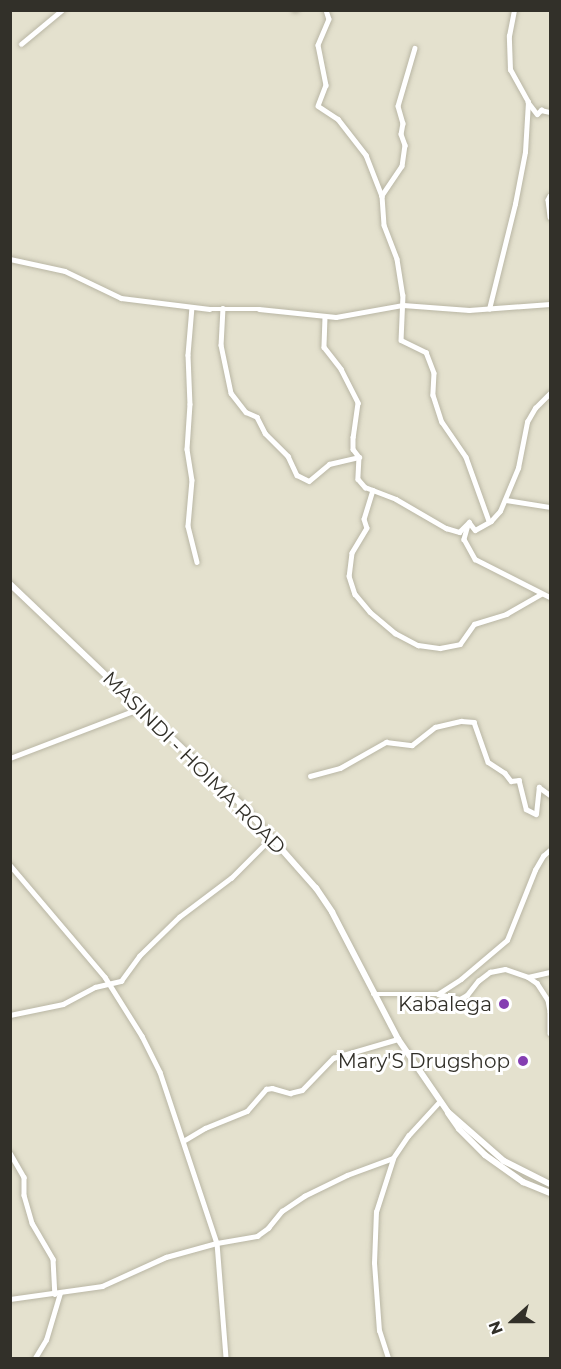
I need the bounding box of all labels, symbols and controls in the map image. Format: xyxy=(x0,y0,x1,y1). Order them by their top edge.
street label: MASINDI - HOIMA ROAD xyxy=(98,667,290,859)
place label: Kabalega xyxy=(398,992,492,1016)
marker: Kabalega xyxy=(497,997,511,1011)
place label: Mary'S Drugshop xyxy=(338,1049,510,1073)
marker: Mary'S Drugshop xyxy=(514,1052,532,1070)
north arrow xyxy=(483,1291,543,1351)
text: N xyxy=(485,1318,507,1337)

